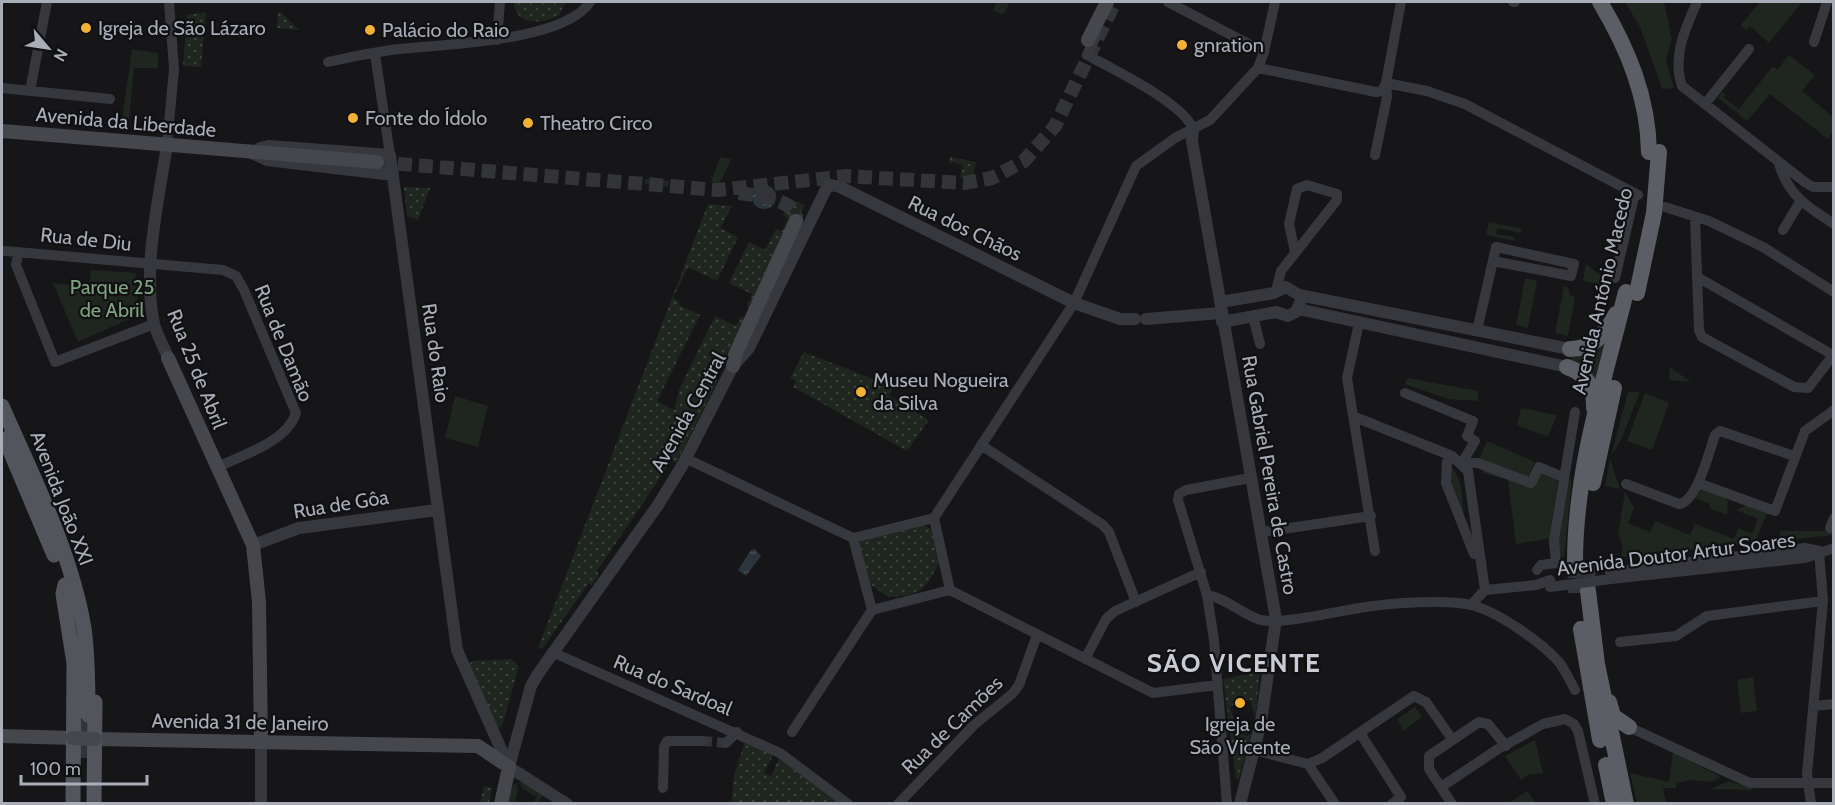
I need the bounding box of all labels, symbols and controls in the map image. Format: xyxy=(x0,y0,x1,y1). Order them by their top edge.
place label: Igreja de São Lázaro xyxy=(98,16,266,40)
north arrow xyxy=(18,18,78,78)
place label: Palácio do Raio xyxy=(382,18,509,42)
marker: Igreja de São Lázaro xyxy=(79,21,93,35)
marker: Palácio do Raio xyxy=(363,23,377,37)
place label: gnration xyxy=(1194,33,1264,57)
marker: gnration xyxy=(1175,38,1189,52)
text: N xyxy=(50,45,72,65)
street label: Avenida da Liberdade xyxy=(35,102,217,142)
place label: Fonte do Ídolo xyxy=(365,106,487,130)
marker: Fonte do Ídolo xyxy=(346,111,360,125)
place label: Theatro Circo xyxy=(540,111,653,135)
marker: Theatro Circo xyxy=(521,116,535,130)
street label: Avenida António Macedo xyxy=(1567,185,1637,397)
street label: Rua dos Chãos xyxy=(904,190,1026,266)
street label: Rua de Diu xyxy=(39,222,133,256)
park label: Parque 25 de Abril xyxy=(70,275,154,322)
street label: Rua de Damão xyxy=(250,281,318,405)
street label: Rua do Raio xyxy=(417,302,455,404)
street label: Rua 25 de Abril xyxy=(162,306,232,433)
street label: Avenida Central xyxy=(645,348,731,476)
street label: Rua Gabriel Pereira de Castro xyxy=(1237,353,1303,597)
place label: Museu Nogueira da Silva xyxy=(873,368,1009,415)
marker: Museu Nogueira da Silva xyxy=(854,385,868,399)
street label: Avenida João XXI xyxy=(25,427,99,569)
street label: Rua de Gôa xyxy=(292,485,391,523)
street label: Avenida Doutor Artur Soares xyxy=(1555,527,1797,581)
district label: SÃO VICENTE xyxy=(1147,647,1321,679)
street label: Rua do Sardoal xyxy=(610,649,736,721)
street label: Rua de Camões xyxy=(896,671,1008,779)
marker: Igreja de São Vicente xyxy=(1233,696,1247,710)
street label: Avenida 31 de Janeiro xyxy=(151,708,329,736)
place label: Igreja de São Vicente xyxy=(1189,712,1291,759)
scale bar xyxy=(21,748,147,786)
text: 100 m xyxy=(30,758,81,780)

